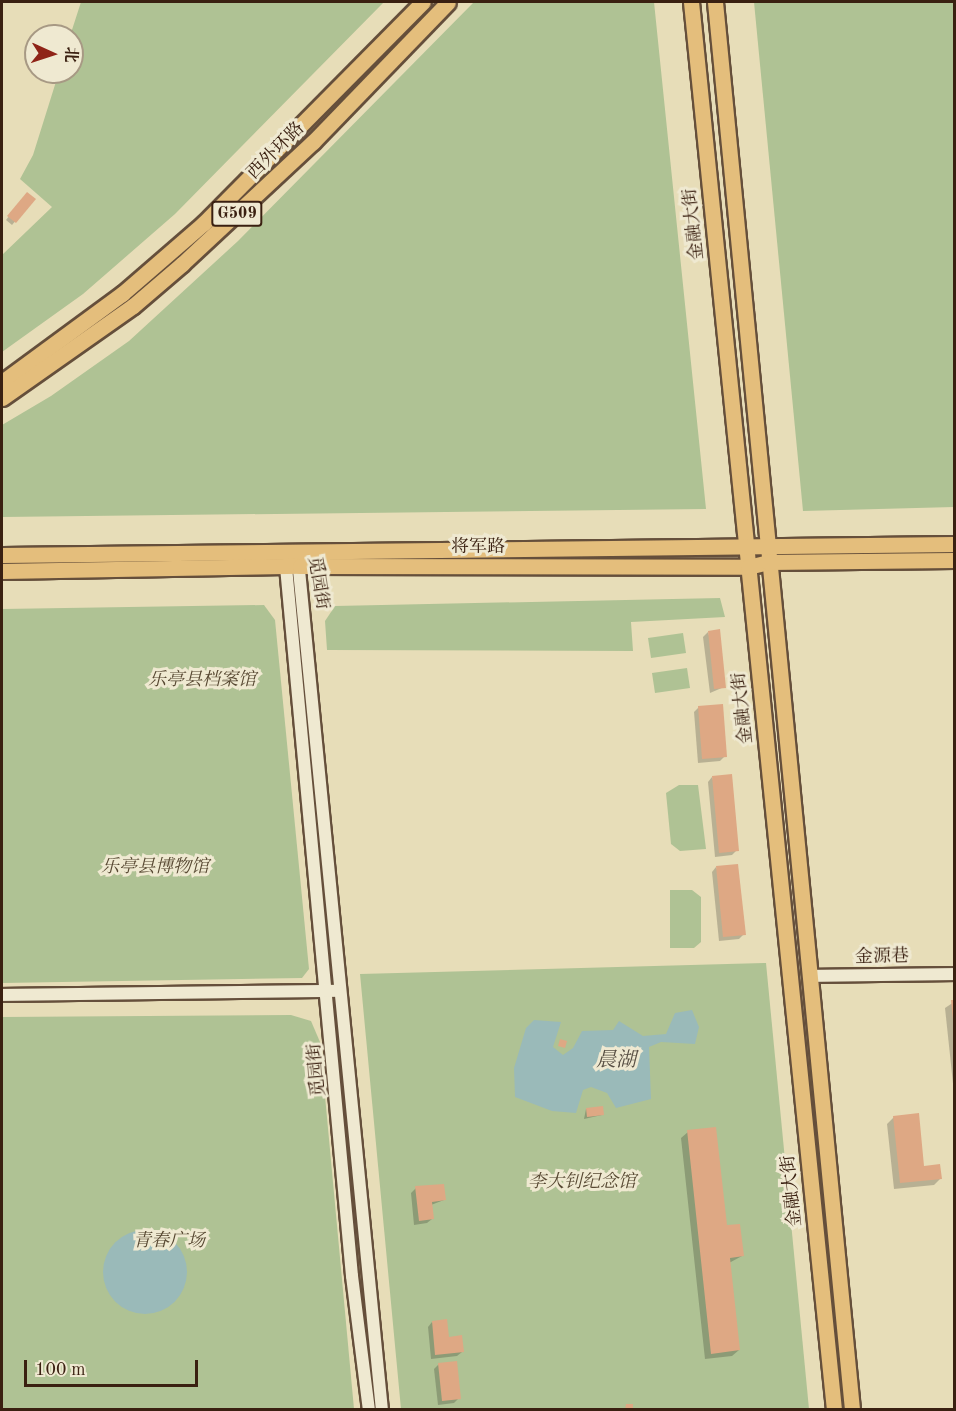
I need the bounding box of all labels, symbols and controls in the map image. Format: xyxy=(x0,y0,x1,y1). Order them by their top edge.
north arrow xyxy=(24,24,84,84)
text: 北 xyxy=(62,46,78,63)
street label: 西外环路 xyxy=(243,118,309,184)
street label: 金融大街 xyxy=(679,187,709,261)
road number: G509 xyxy=(210,201,264,227)
street label: 将军路 xyxy=(451,536,505,558)
street label: 觅园街 xyxy=(303,555,333,611)
park label: 乐亭县档案馆 xyxy=(148,669,256,691)
street label: 金融大街 xyxy=(728,671,758,745)
park label: 乐亭县博物馆 xyxy=(101,856,209,878)
street label: 金源巷 xyxy=(855,946,909,968)
street label: 觅园街 xyxy=(304,1042,330,1098)
water label: 晨湖 xyxy=(596,1049,636,1073)
street label: 金融大街 xyxy=(777,1154,807,1228)
park label: 李大钊纪念馆 xyxy=(528,1171,636,1193)
park label: 青春广场 xyxy=(133,1230,205,1252)
scale bar xyxy=(27,1348,201,1386)
text: 100 m xyxy=(35,1361,86,1379)

